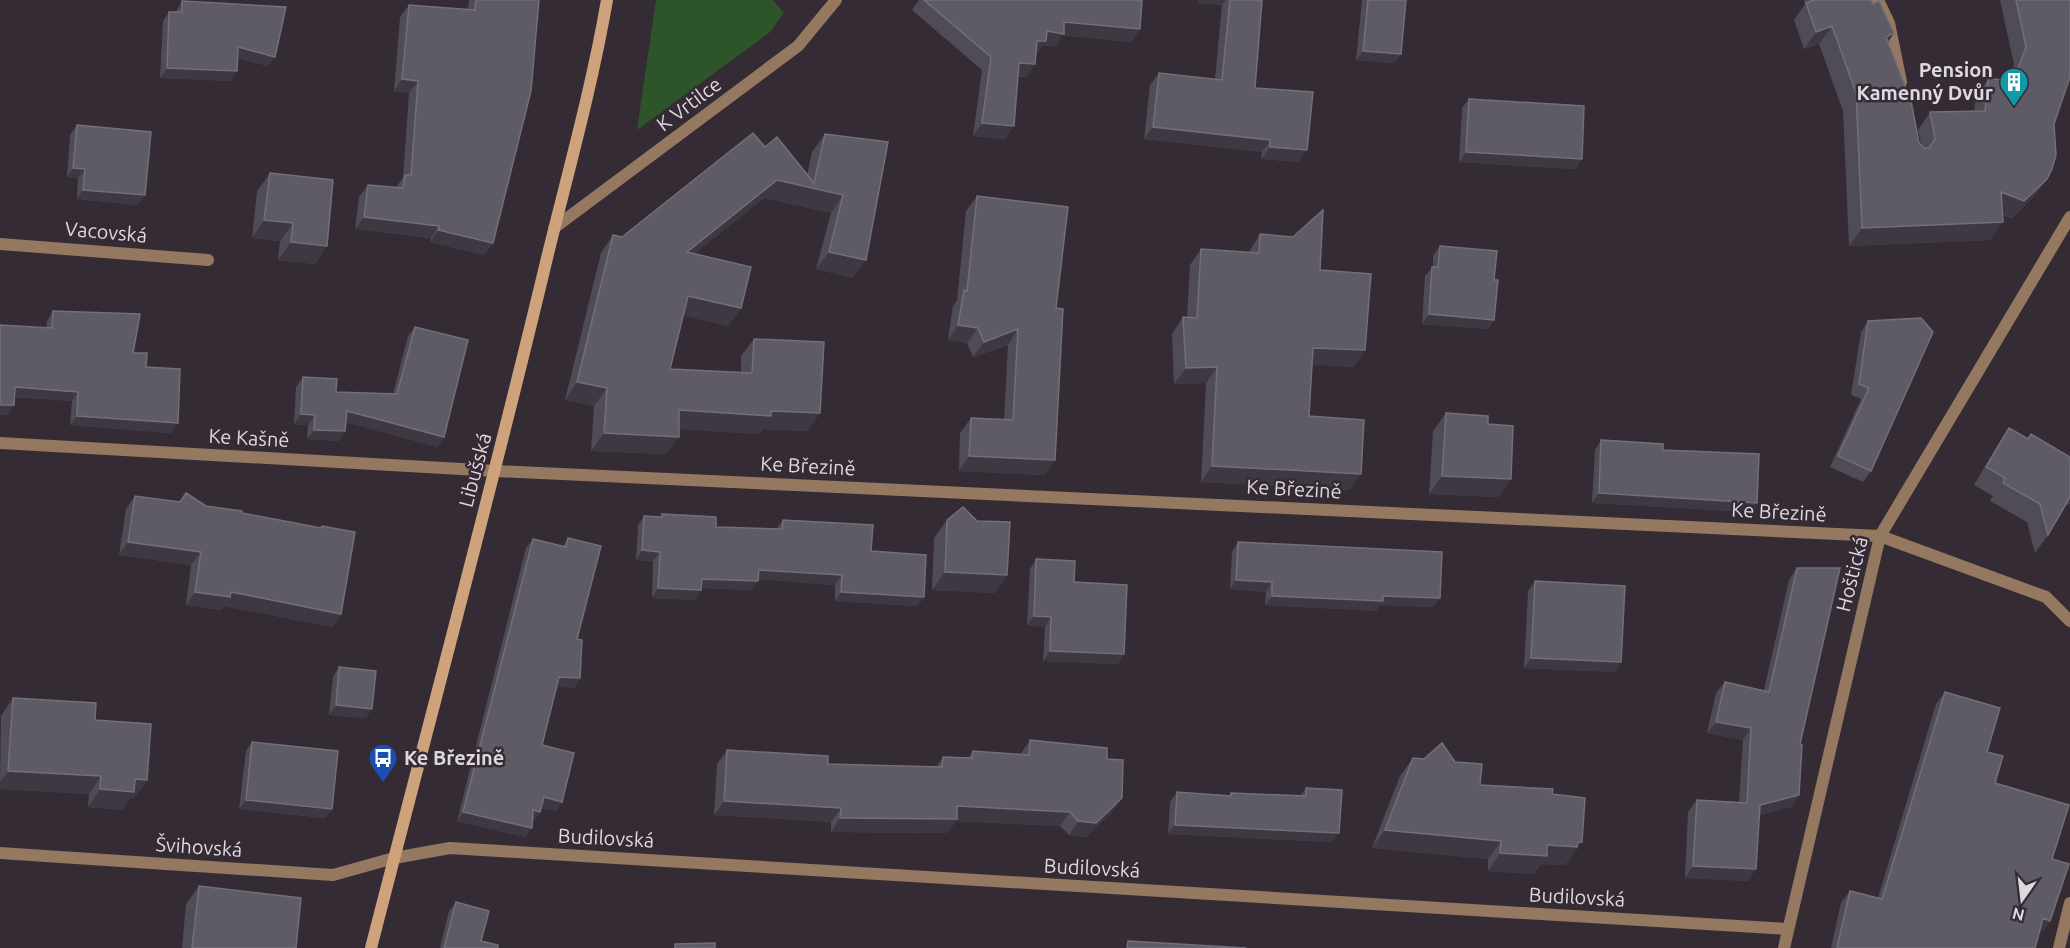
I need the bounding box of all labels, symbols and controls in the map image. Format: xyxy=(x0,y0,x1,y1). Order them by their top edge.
place label: Pension Kamenný Dvůr xyxy=(1857,58,1994,104)
building icon: Pension Kamenný Dvůr xyxy=(1998,66,2030,108)
street label: K Vrtilce xyxy=(652,72,726,135)
street label: Vacovská xyxy=(64,216,148,247)
street label: Ke Kašně xyxy=(208,424,290,451)
street label: Libušská xyxy=(454,430,495,509)
street label: Ke Březině xyxy=(760,452,856,479)
street label: Ke Březině xyxy=(1246,475,1342,502)
street label: Ke Březině xyxy=(1731,498,1827,525)
street label: Hoštická xyxy=(1831,534,1872,614)
bus stop icon: Ke Březině xyxy=(367,742,399,784)
place label: Ke Březině xyxy=(404,746,504,769)
street label: Budilovská xyxy=(557,823,655,852)
street label: Švihovská xyxy=(155,832,243,861)
street label: Budilovská xyxy=(1043,853,1141,882)
north arrow xyxy=(1992,870,2052,930)
street label: Budilovská xyxy=(1528,882,1626,911)
text: N xyxy=(2010,904,2026,925)

